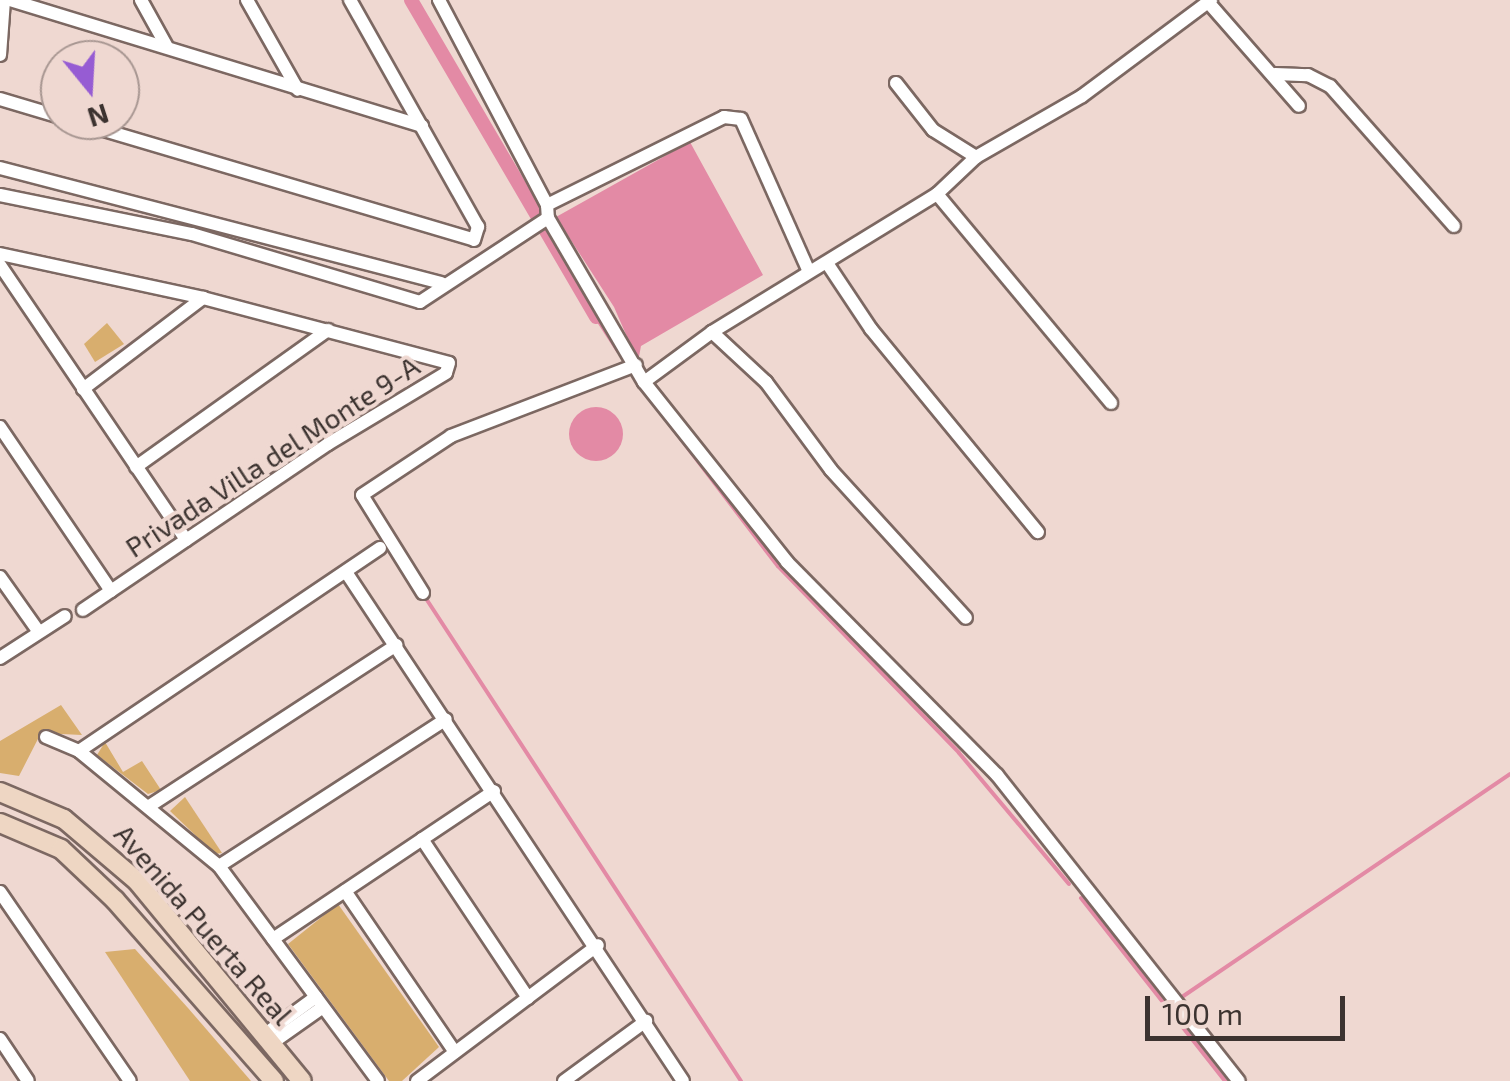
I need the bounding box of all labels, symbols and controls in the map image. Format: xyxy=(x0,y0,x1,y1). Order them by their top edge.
north arrow xyxy=(40,40,140,140)
text: N xyxy=(84,97,114,136)
street label: Privada Villa del Monte 9-A xyxy=(118,348,426,564)
street label: Avenida Puerta Real xyxy=(108,817,300,1031)
scale bar xyxy=(1150,976,1350,1038)
text: 100 m xyxy=(1162,995,1243,1031)

